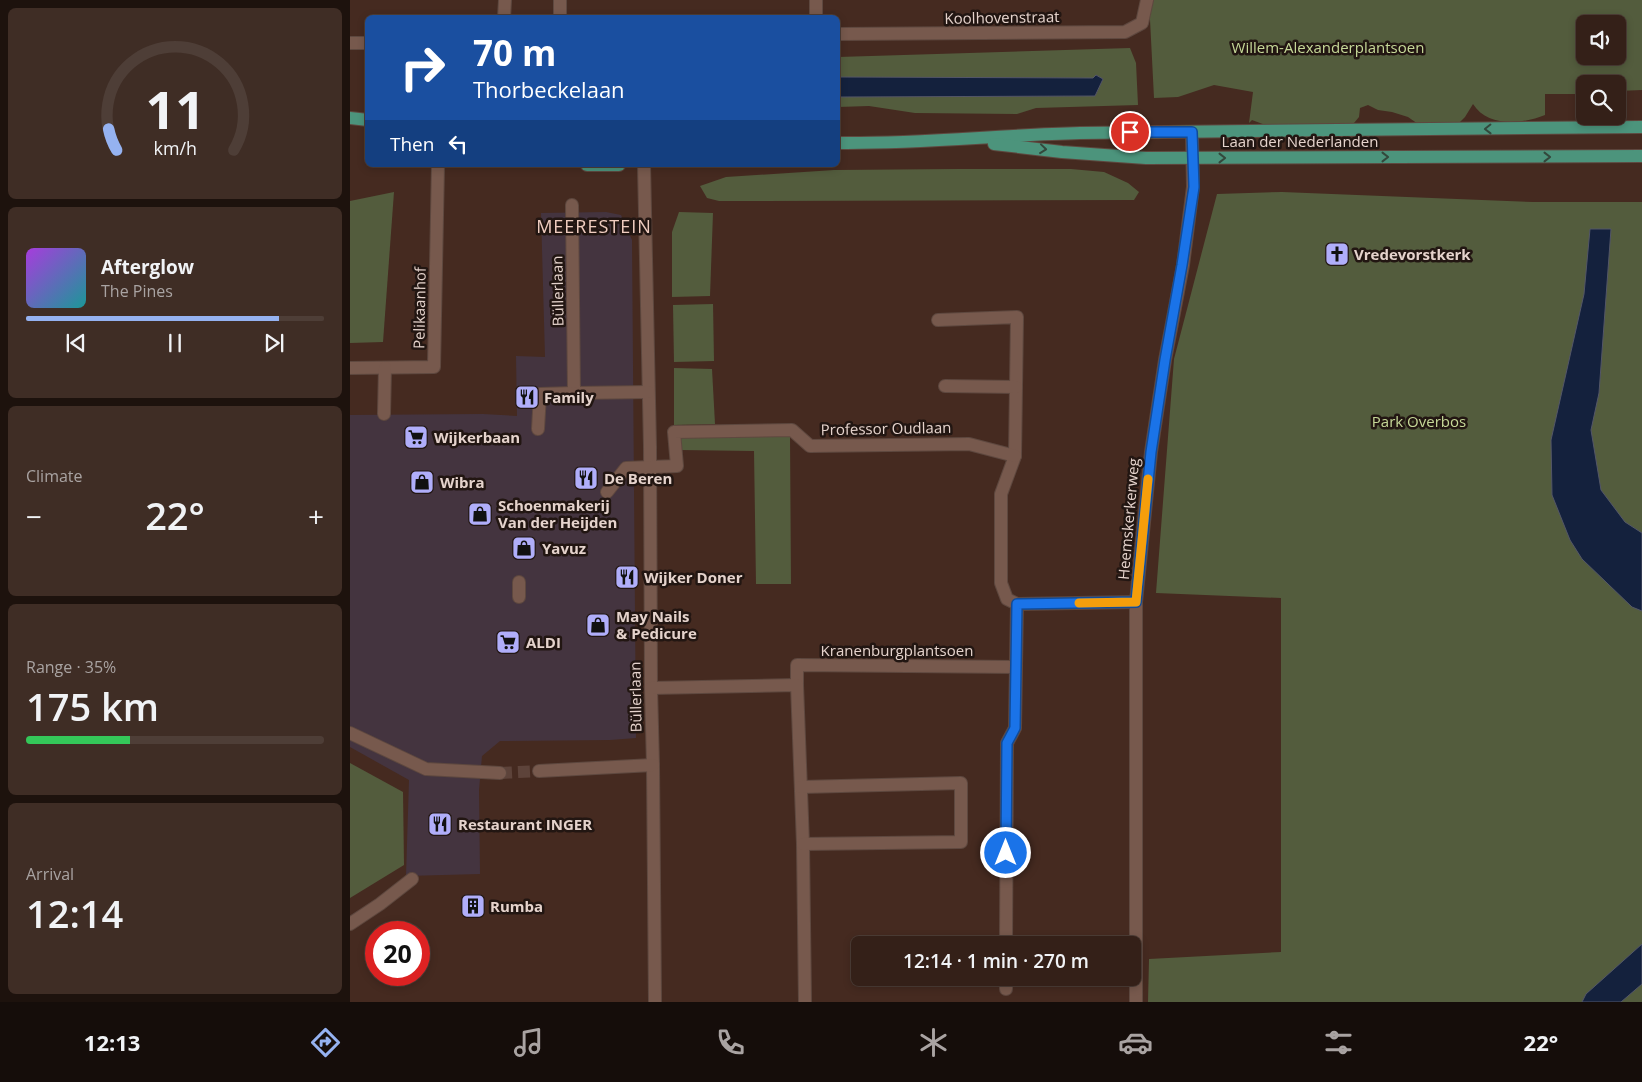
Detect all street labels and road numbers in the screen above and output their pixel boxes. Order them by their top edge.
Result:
street label: Koolhovenstraat [944,6,1060,28]
street label: Laan der Nederlanden [1222,131,1378,151]
street label: Büllerlaan [546,255,568,327]
street label: Pelikaanhof [408,266,430,349]
street label: Professor Oudlaan [820,417,952,439]
street label: Heemskerkerweg [1113,457,1143,581]
street label: Kranenburgplantsoen [821,640,973,660]
street label: Büllerlaan [624,661,646,733]

